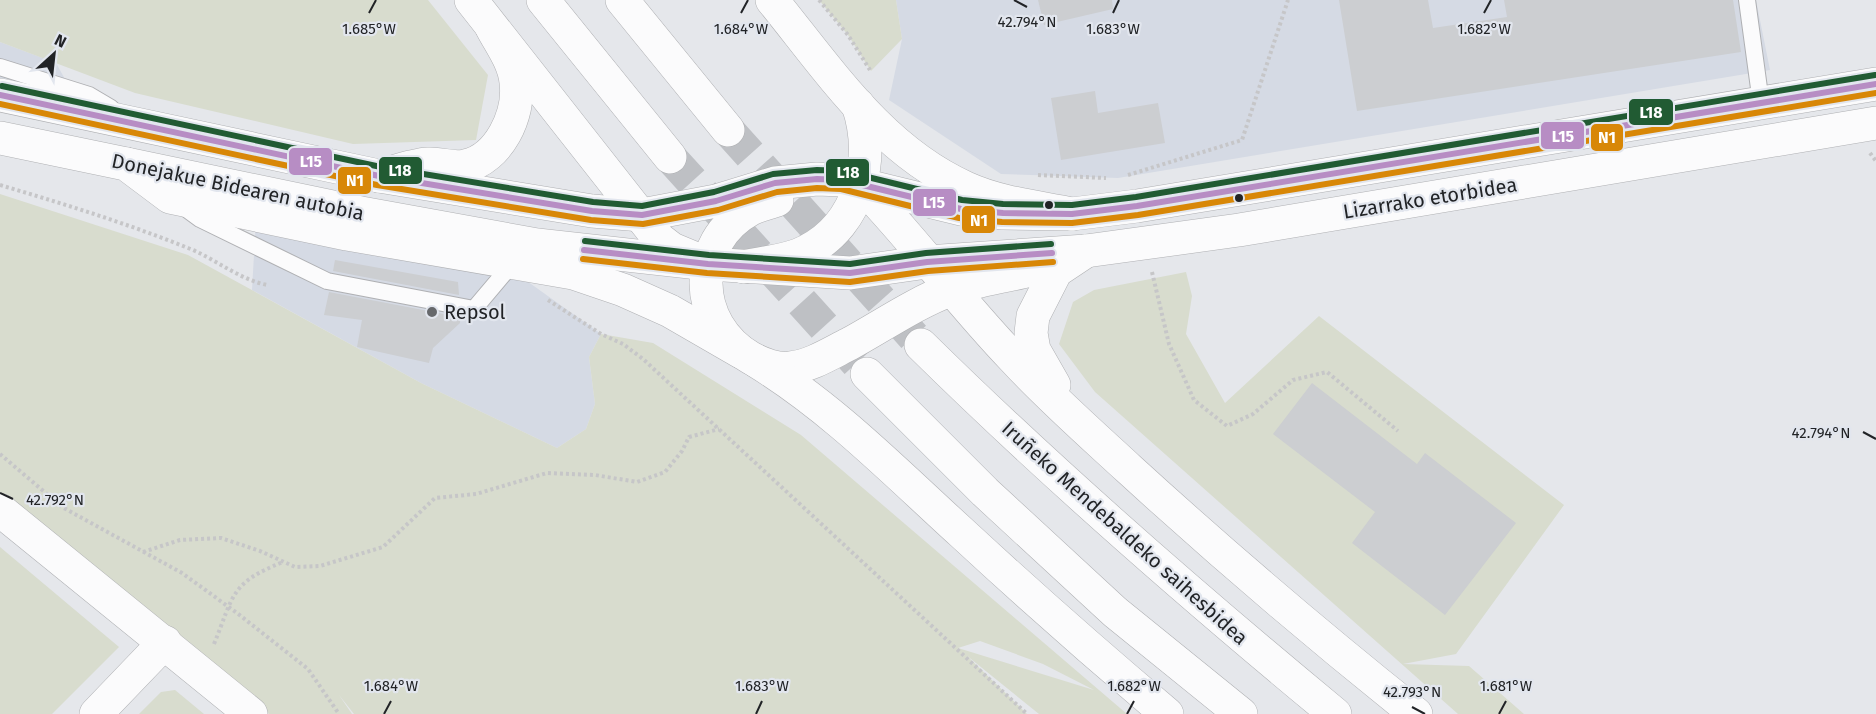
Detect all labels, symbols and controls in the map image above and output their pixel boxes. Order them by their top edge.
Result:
text: 42.794°N [998,13,1056,31]
text: 1.685°W [342,20,397,38]
text: 1.684°W [714,20,769,38]
text: 1.683°W [1086,20,1141,38]
text: 1.682°W [1457,20,1511,38]
north arrow [24,24,84,84]
text: N [52,30,70,52]
line badge: L18 [1628,98,1674,126]
text: L18 [1639,103,1663,122]
line badge: L15 [1540,121,1585,150]
line badge: N1 [1590,123,1624,152]
text: L15 [1552,127,1575,146]
text: N1 [1598,128,1616,147]
line badge: L15 [288,147,333,176]
street label: Donejakue Bidearen autobia [110,148,366,226]
text: L15 [300,152,323,171]
line badge: L18 [378,156,423,185]
line badge: L18 [825,158,870,187]
text: L18 [388,161,412,180]
text: L18 [836,163,860,182]
line badge: N1 [337,166,372,195]
text: N1 [346,171,364,190]
street label: Lizarrako etorbidea [1341,172,1519,224]
line badge: L15 [912,188,957,217]
unlabelled marker [1233,192,1245,204]
text: L15 [923,193,946,212]
unlabelled marker [1043,199,1055,211]
line badge: N1 [961,205,996,234]
text: N1 [970,211,988,230]
place label: Repsol [444,300,506,324]
marker: Repsol [425,305,439,319]
street label: Iruñeko Mendebaldeko saihesbidea [997,416,1253,650]
text: 42.794°N [1792,424,1850,442]
text: 42.792°N [26,491,84,509]
text: 1.684°W [364,677,419,695]
text: 1.683°W [735,677,790,695]
text: 1.682°W [1107,677,1161,695]
text: 1.681°W [1480,677,1533,695]
text: 42.793°N [1383,683,1441,701]

